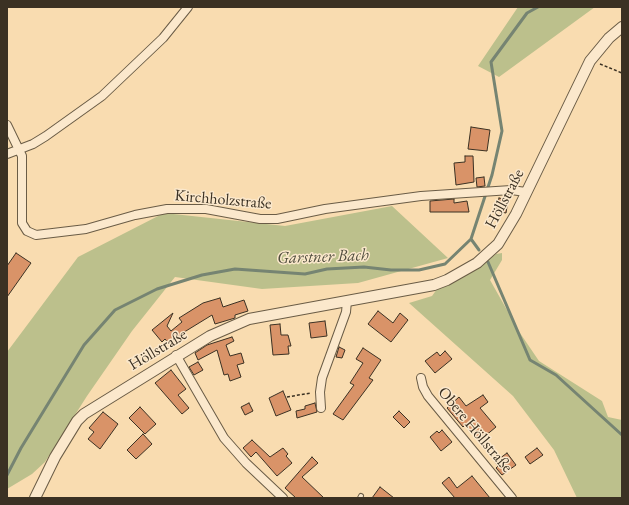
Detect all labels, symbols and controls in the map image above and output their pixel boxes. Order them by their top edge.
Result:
street label: Höllstraße [481,166,529,232]
street label: Kirchholzstraße [174,186,272,214]
water label: Garstner Bach [277,245,369,269]
street label: Höllstraße [125,325,191,375]
street label: Obere Höllstraße [434,383,516,477]

